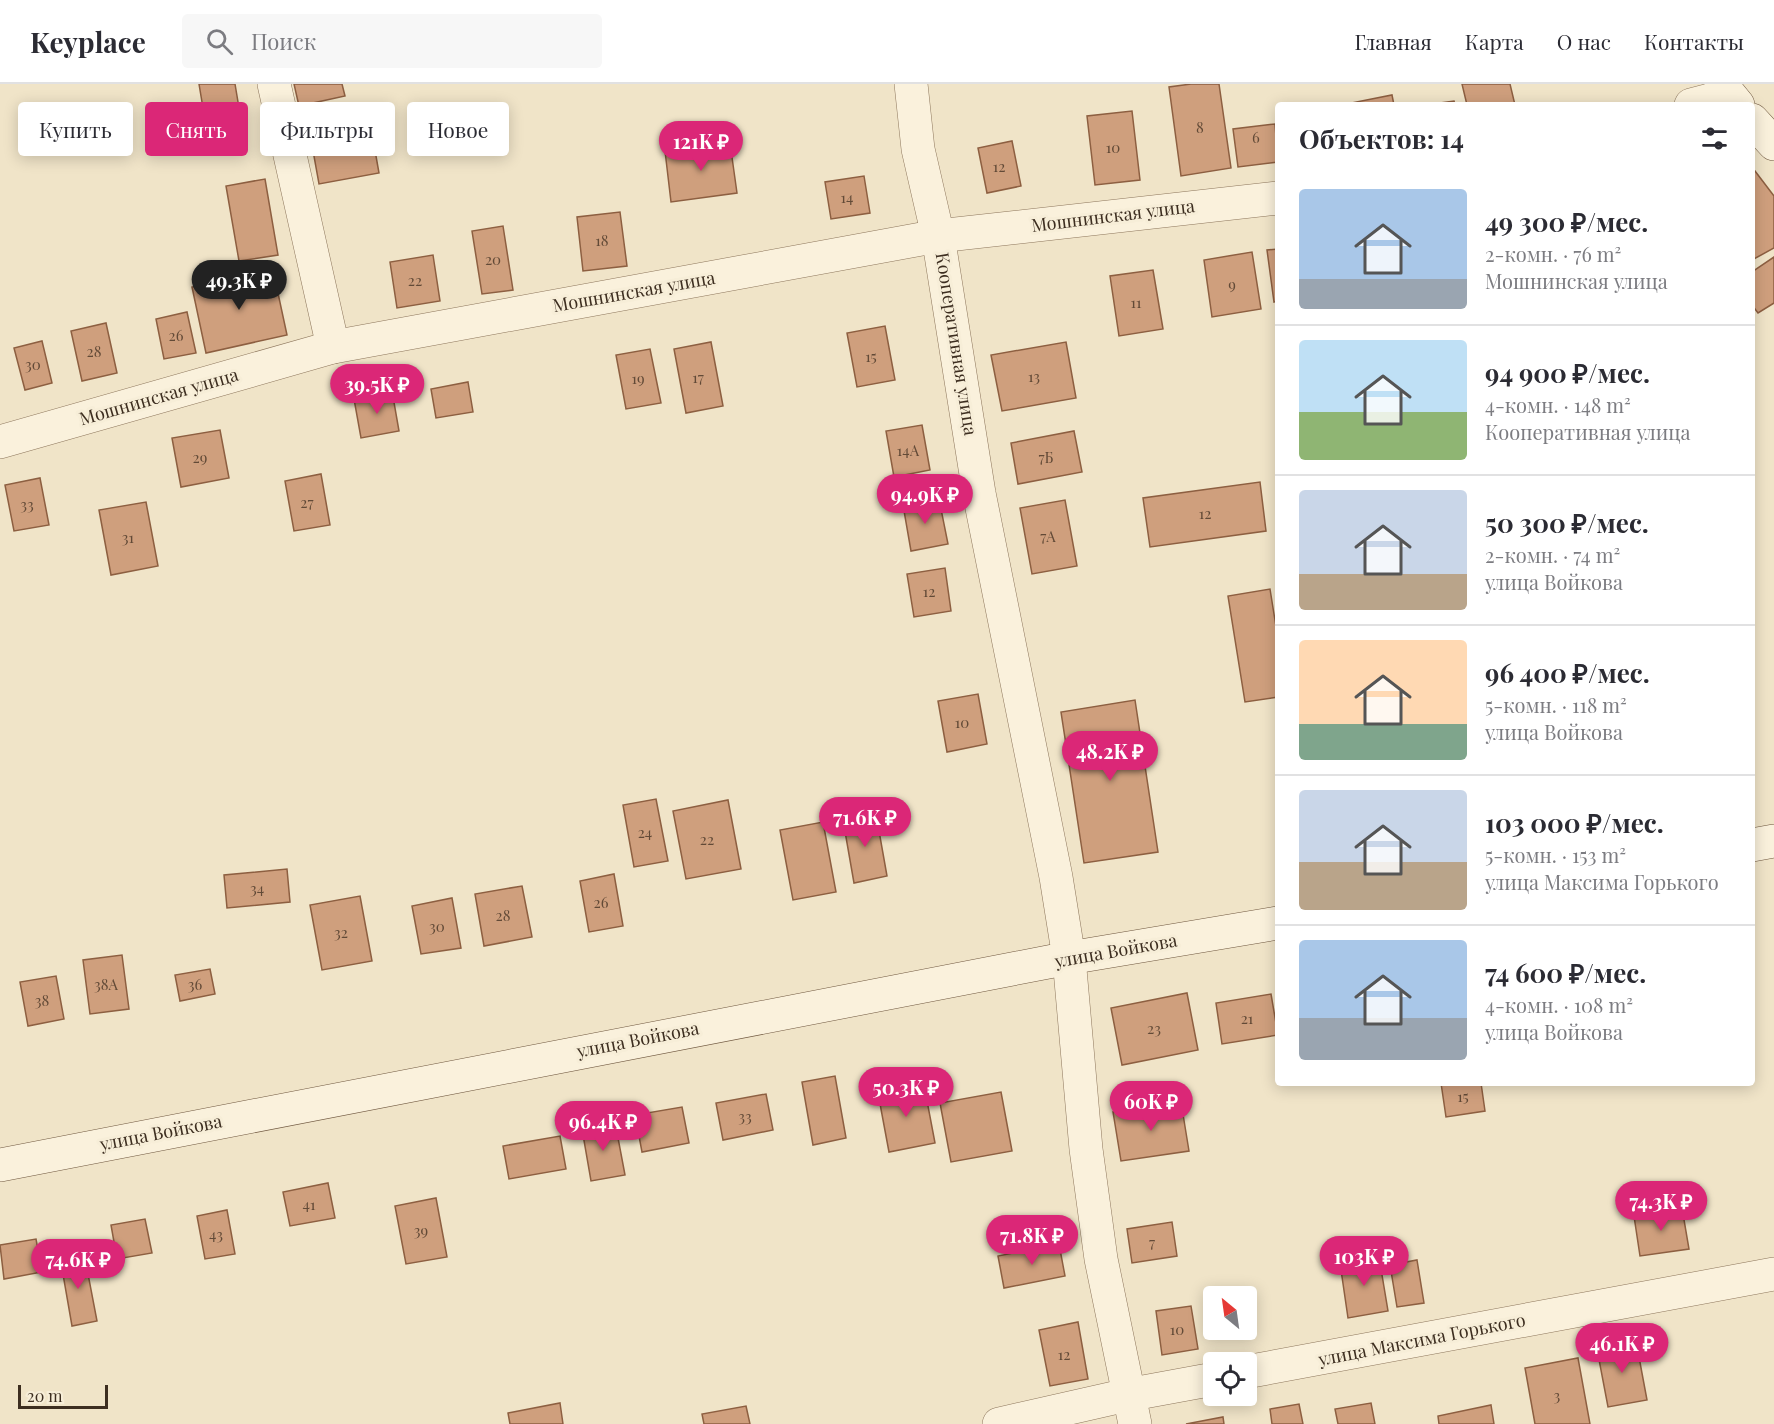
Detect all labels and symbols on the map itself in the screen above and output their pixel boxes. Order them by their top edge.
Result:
house number: 8 [1196,117,1204,137]
pin: 121K ₽ [652,121,750,172]
house number: 6 [1252,127,1260,147]
house number: 10 [1106,137,1120,157]
house number: 12 [993,156,1005,176]
house number: 14 [841,187,853,207]
street label: Мошнинская улица [1030,193,1196,237]
house number: 18 [595,230,609,250]
house number: 20 [485,249,501,269]
street label: Кооперативная улица [931,251,983,437]
pin: 49.3K ₽ [184,260,294,311]
street label: Мошнинская улица [551,265,717,317]
house number: 22 [408,270,422,290]
house number: 9 [1228,274,1236,294]
house number: 11 [1130,292,1142,312]
house number: 26 [169,325,184,345]
house number: 28 [87,341,102,361]
house number: 15 [865,346,877,366]
house number: 30 [25,354,41,374]
street label: Мошнинская улица [76,362,241,430]
pin: 39.5K ₽ [322,364,432,415]
house number: 13 [1028,366,1040,386]
house number: 17 [692,367,704,387]
house number: 19 [631,368,645,388]
house number: 14А [897,440,920,460]
house number: 29 [193,447,207,467]
house number: 7Б [1038,447,1054,467]
pin: 94.9K ₽ [870,474,980,525]
house number: 27 [300,492,314,512]
house number: 33 [20,494,34,514]
house number: 12 [1199,503,1211,523]
house number: 7А [1040,526,1056,546]
house number: 31 [122,527,135,547]
house number: 12 [923,581,935,601]
house number: 10 [955,712,969,732]
pin: 48.2K ₽ [1055,731,1165,782]
pin: 71.6K ₽ [810,797,920,848]
house number: 24 [638,822,652,842]
house number: 22 [700,829,714,849]
house number: 34 [250,878,264,898]
house number: 26 [594,892,609,912]
house number: 28 [496,905,511,925]
house number: 30 [429,916,445,936]
house number: 32 [334,922,348,942]
street label: улица Войкова [1052,927,1179,973]
house number: 38А [94,974,119,994]
house number: 36 [188,974,202,994]
house number: 38 [35,990,49,1010]
house number: 21 [1241,1008,1254,1028]
street label: улица Войкова [574,1015,701,1063]
house number: 23 [1147,1018,1161,1038]
pin: 50.3K ₽ [851,1067,961,1118]
pin: 60K ₽ [1109,1081,1193,1132]
house number: 15 [1457,1086,1469,1106]
pin: 96.4K ₽ [548,1101,658,1152]
house number: 33 [738,1106,752,1126]
street label: улица Войкова [97,1108,224,1156]
pin: 74.3K ₽ [1606,1181,1716,1232]
house number: 41 [303,1194,316,1214]
pin: 71.8K ₽ [977,1215,1087,1266]
house number: 39 [414,1220,428,1240]
house number: 43 [209,1224,223,1244]
house number: 7 [1149,1232,1155,1252]
pin: 103K ₽ [1315,1236,1413,1287]
pin: 74.6K ₽ [23,1239,133,1290]
north arrow [1203,1286,1257,1340]
street label: улица Максима Горького [1315,1307,1528,1371]
house number: 10 [1170,1319,1184,1339]
pin: 46.1K ₽ [1567,1323,1677,1374]
house number: 12 [1058,1344,1070,1364]
scale bar [18,1382,108,1410]
house number: 3 [1554,1385,1561,1405]

